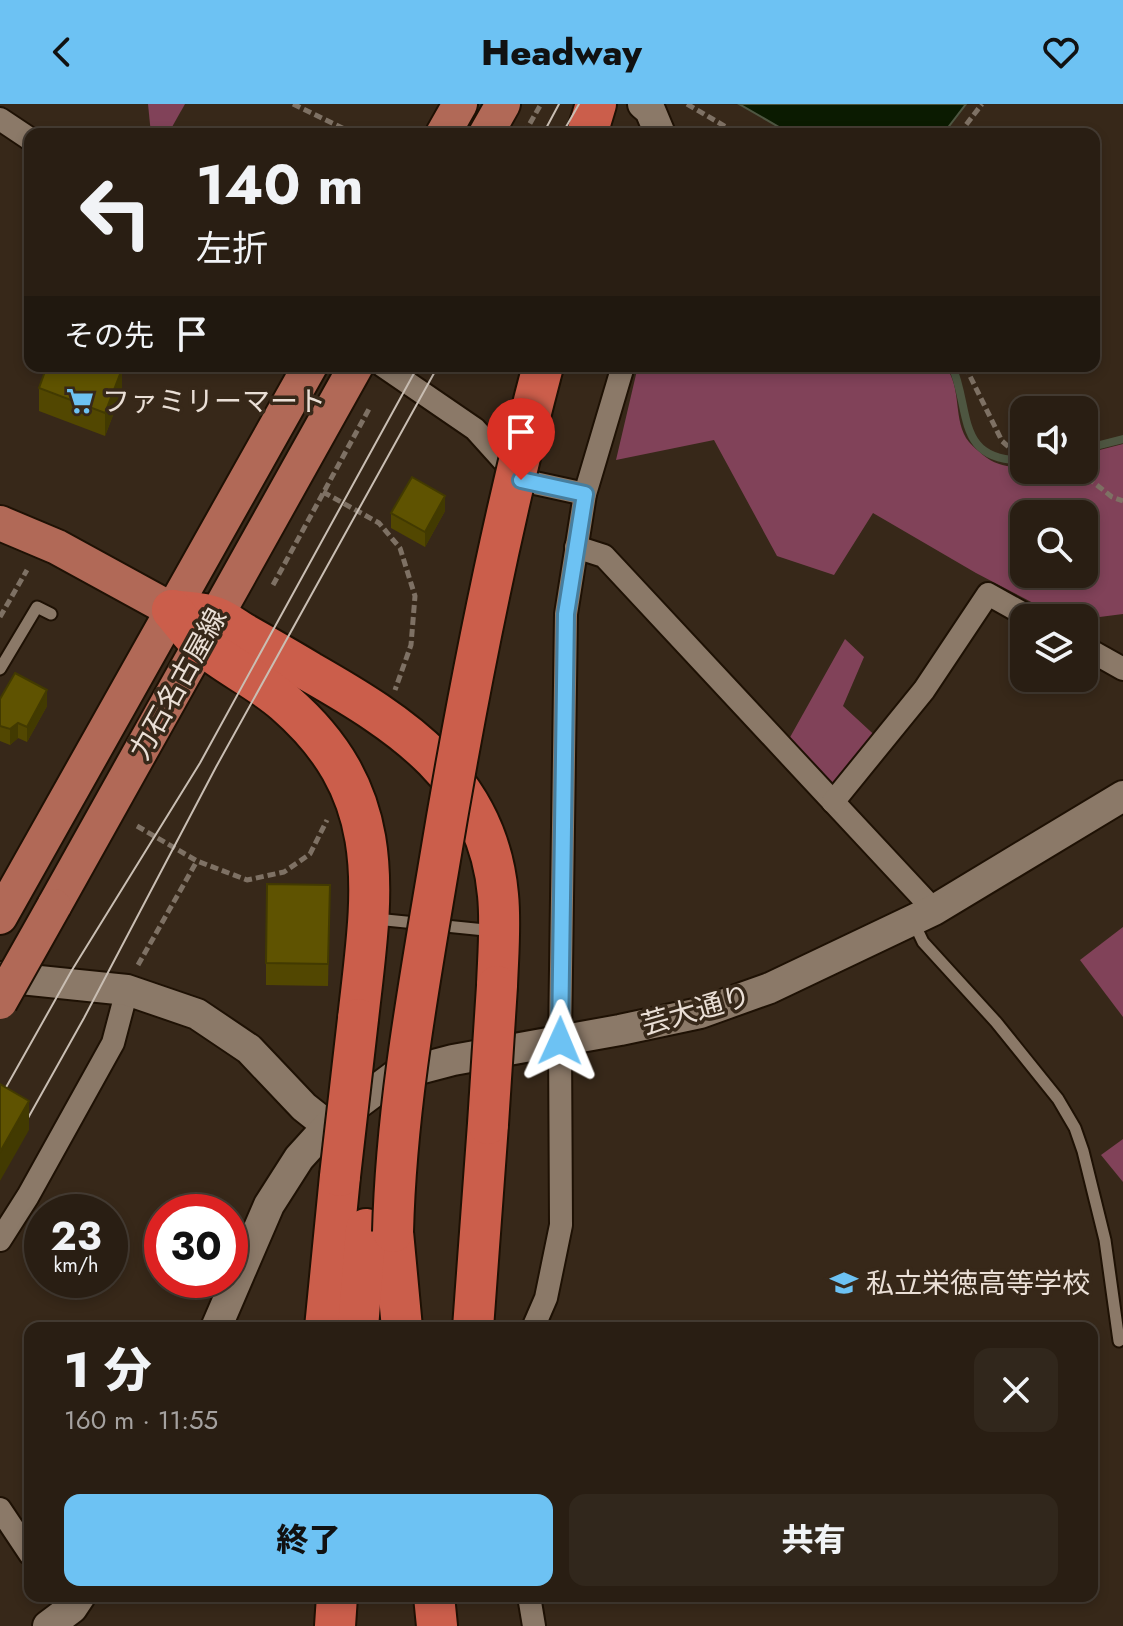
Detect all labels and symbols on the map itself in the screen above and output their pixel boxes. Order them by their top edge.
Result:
place label: ファミリーマート [102,381,326,422]
supermarket icon: ファミリーマート [65,386,95,416]
pin [487,398,555,480]
street label: 力石名古屋線 [119,601,237,767]
street label: 芸大通り [637,975,755,1045]
position arrow [518,999,602,1083]
speed limit sign: 30 [144,1194,248,1298]
place label: 私立栄徳高等学校 [866,1263,1090,1304]
school or university icon: 私立栄徳高等学校 [829,1268,859,1298]

